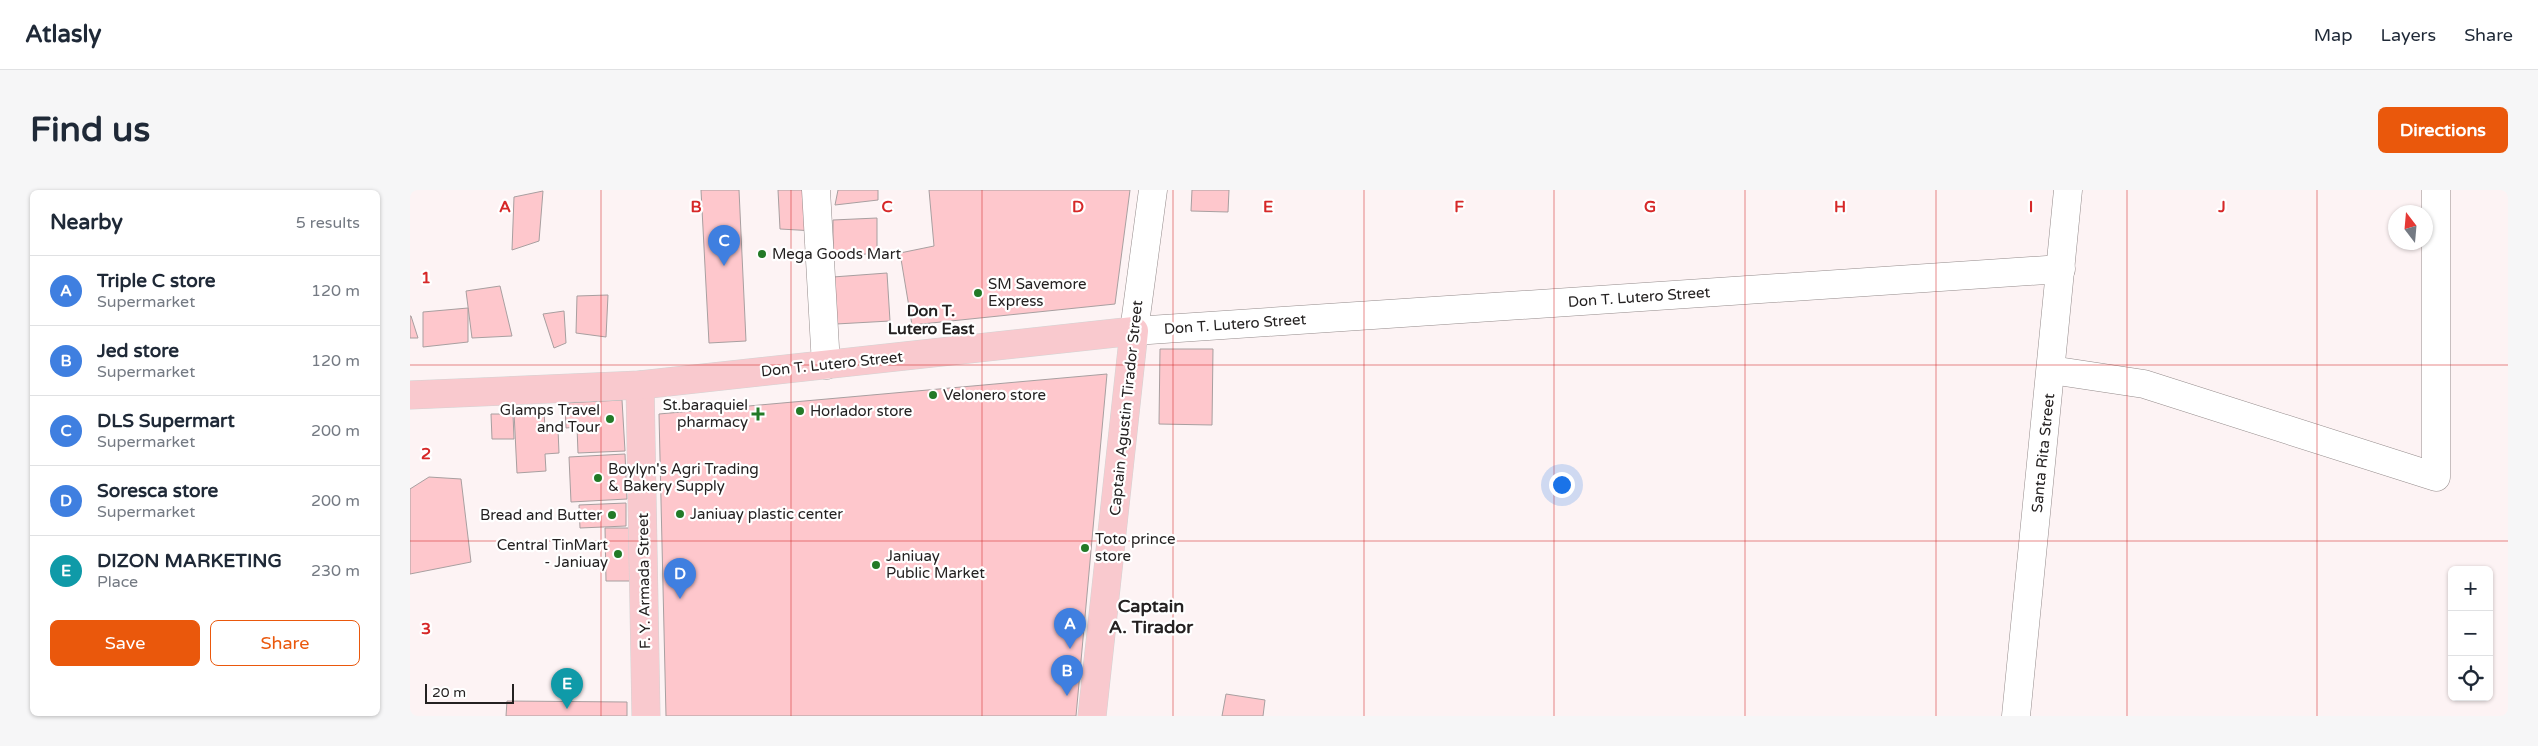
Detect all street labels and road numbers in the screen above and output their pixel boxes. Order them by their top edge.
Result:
street label: Don T. Lutero Street [1567,283,1711,311]
street label: Captain Agustin Tirador Street [1106,299,1146,517]
street label: Don T. Lutero Street [1163,310,1307,338]
street label: Don T. Lutero Street [760,348,904,380]
street label: Santa Rita Street [2028,392,2058,514]
street label: F. Y. Armada Street [634,512,654,649]

